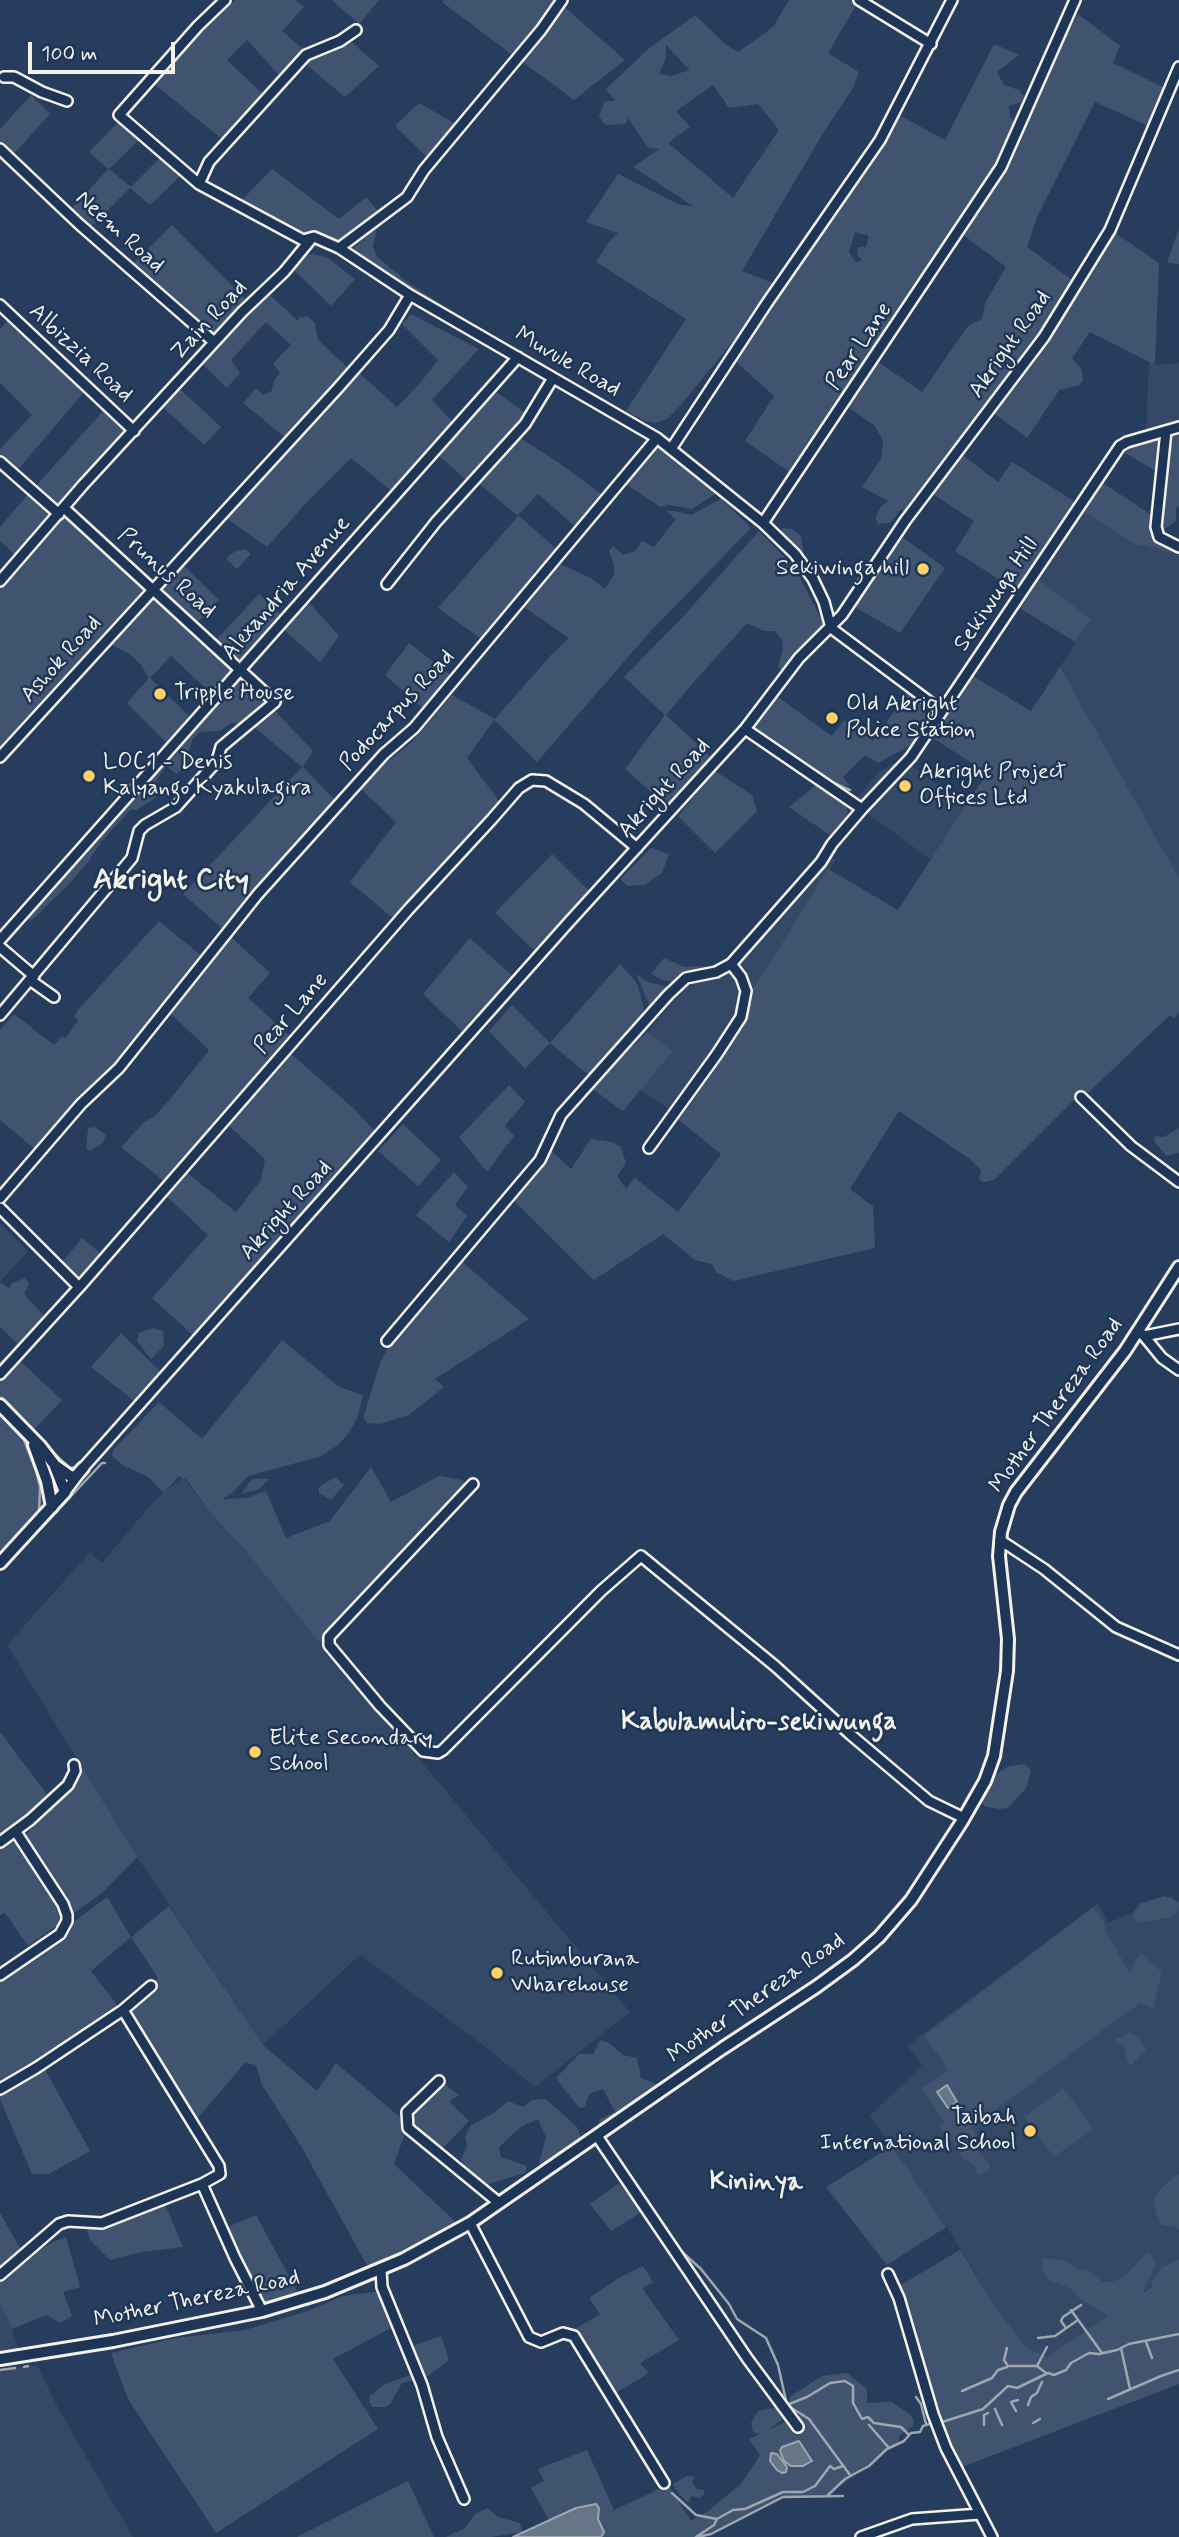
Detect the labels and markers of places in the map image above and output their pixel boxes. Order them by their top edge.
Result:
place label: Sekiwinga hill [776,555,909,583]
marker: Sekiwinga hill [915,561,931,577]
place label: Tripple House [174,680,294,708]
marker: Tripple House [152,686,168,702]
place label: Old Akright Police Station [846,691,975,745]
marker: Old Akright Police Station [824,710,840,726]
place label: LOC1 - Denis Kalyango Kyakulagira [103,749,311,803]
place label: Akright Project Offices Ltd [919,759,1066,813]
marker: LOC1 - Denis Kalyango Kyakulagira [81,768,97,784]
marker: Akright Project Offices Ltd [897,778,913,794]
place label: Elite Secondary School [269,1725,433,1779]
marker: Elite Secondary School [247,1744,263,1760]
place label: Rutimburana Wharehouse [511,1946,639,2000]
marker: Rutimburana Wharehouse [489,1965,505,1981]
place label: Taibah International School [820,2104,1016,2158]
marker: Taibah International School [1022,2123,1038,2139]

